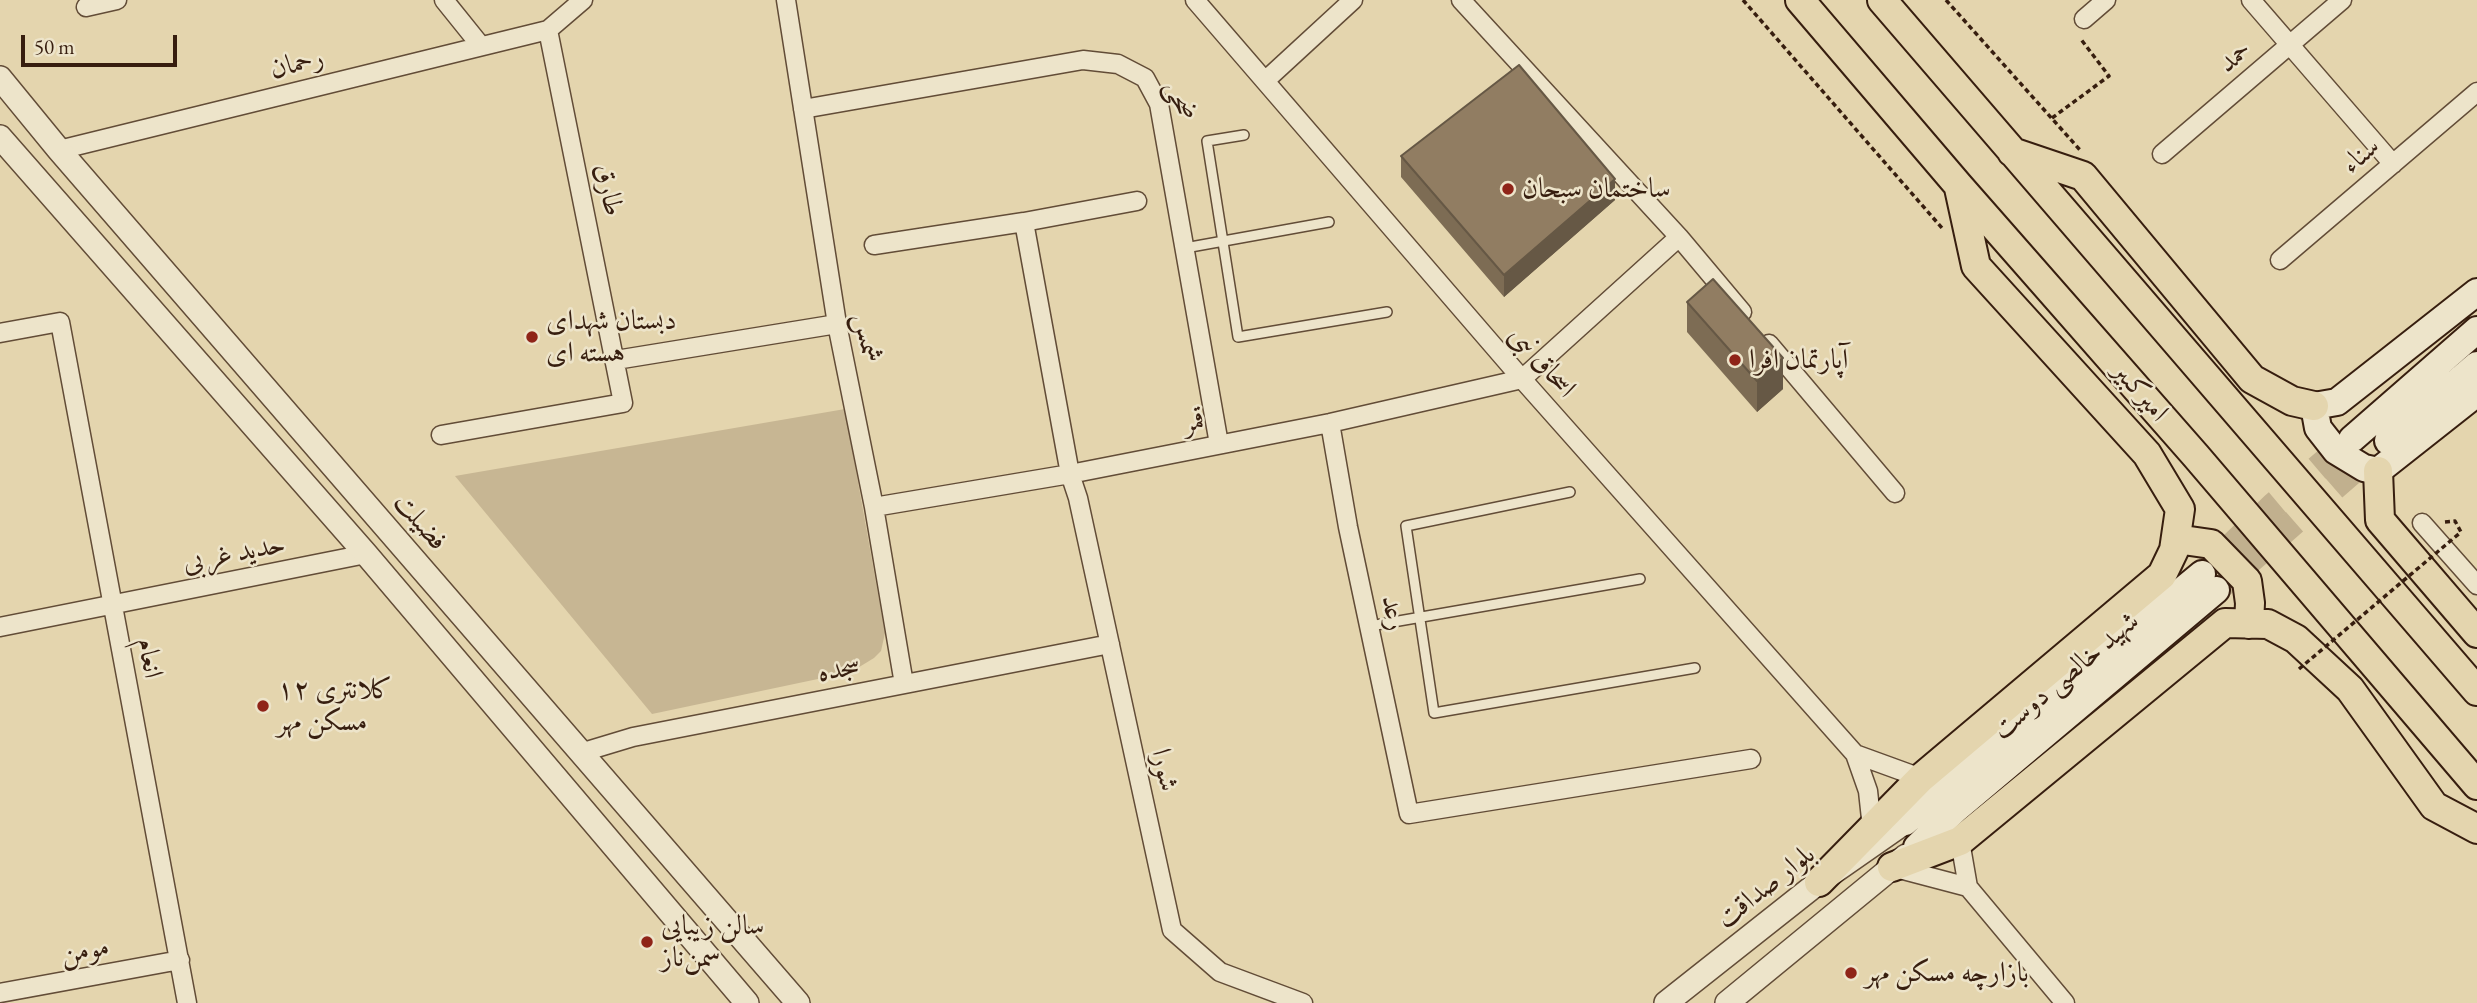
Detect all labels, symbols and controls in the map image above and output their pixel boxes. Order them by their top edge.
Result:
scale bar [24,21,180,65]
text: 50 m [34,33,75,60]
street label: حمد [2211,33,2259,81]
street label: رحمان [267,41,327,87]
street label: ضحی [1158,76,1202,126]
street label: سناء [2335,130,2387,182]
street label: طارق [586,161,630,219]
place label: ساختمان سبحان [1522,172,1671,206]
marker: ساختمان سبحان [1500,181,1516,197]
place label: دبستان شهدای هسته ای [546,304,677,370]
street label: شمس [846,310,888,366]
street label: اسحاق نبی [1501,319,1583,405]
marker: دبستان شهدای هسته ای [524,329,540,345]
place label: آپارتمان افرا [1749,343,1848,377]
marker: آپارتمان افرا [1727,352,1743,368]
street label: امیرکبیر [2105,355,2175,429]
street label: قمر [1181,404,1207,440]
street label: فضیلت [386,486,454,558]
street label: حدید غربی [180,528,288,580]
street label: رعد [1373,592,1413,634]
street label: شهید خالصی دوست [1986,605,2146,747]
street label: انعام [129,635,169,681]
street label: سجده [815,649,863,691]
place label: کلانتری ۱۲ مسکن مهر [277,673,392,739]
marker: کلانتری ۱۲ مسکن مهر [255,698,271,714]
street label: شورا [1143,746,1185,794]
street label: بلوار صداقت [1710,838,1822,936]
place label: سالن زیبایی سمن‌ناز [661,909,764,975]
street label: مومن [58,930,112,972]
marker: سالن زیبایی سمن‌ناز [639,934,655,950]
place label: بازارچه مسکن مهر [1865,956,2029,990]
marker: بازارچه مسکن مهر [1843,965,1859,981]

